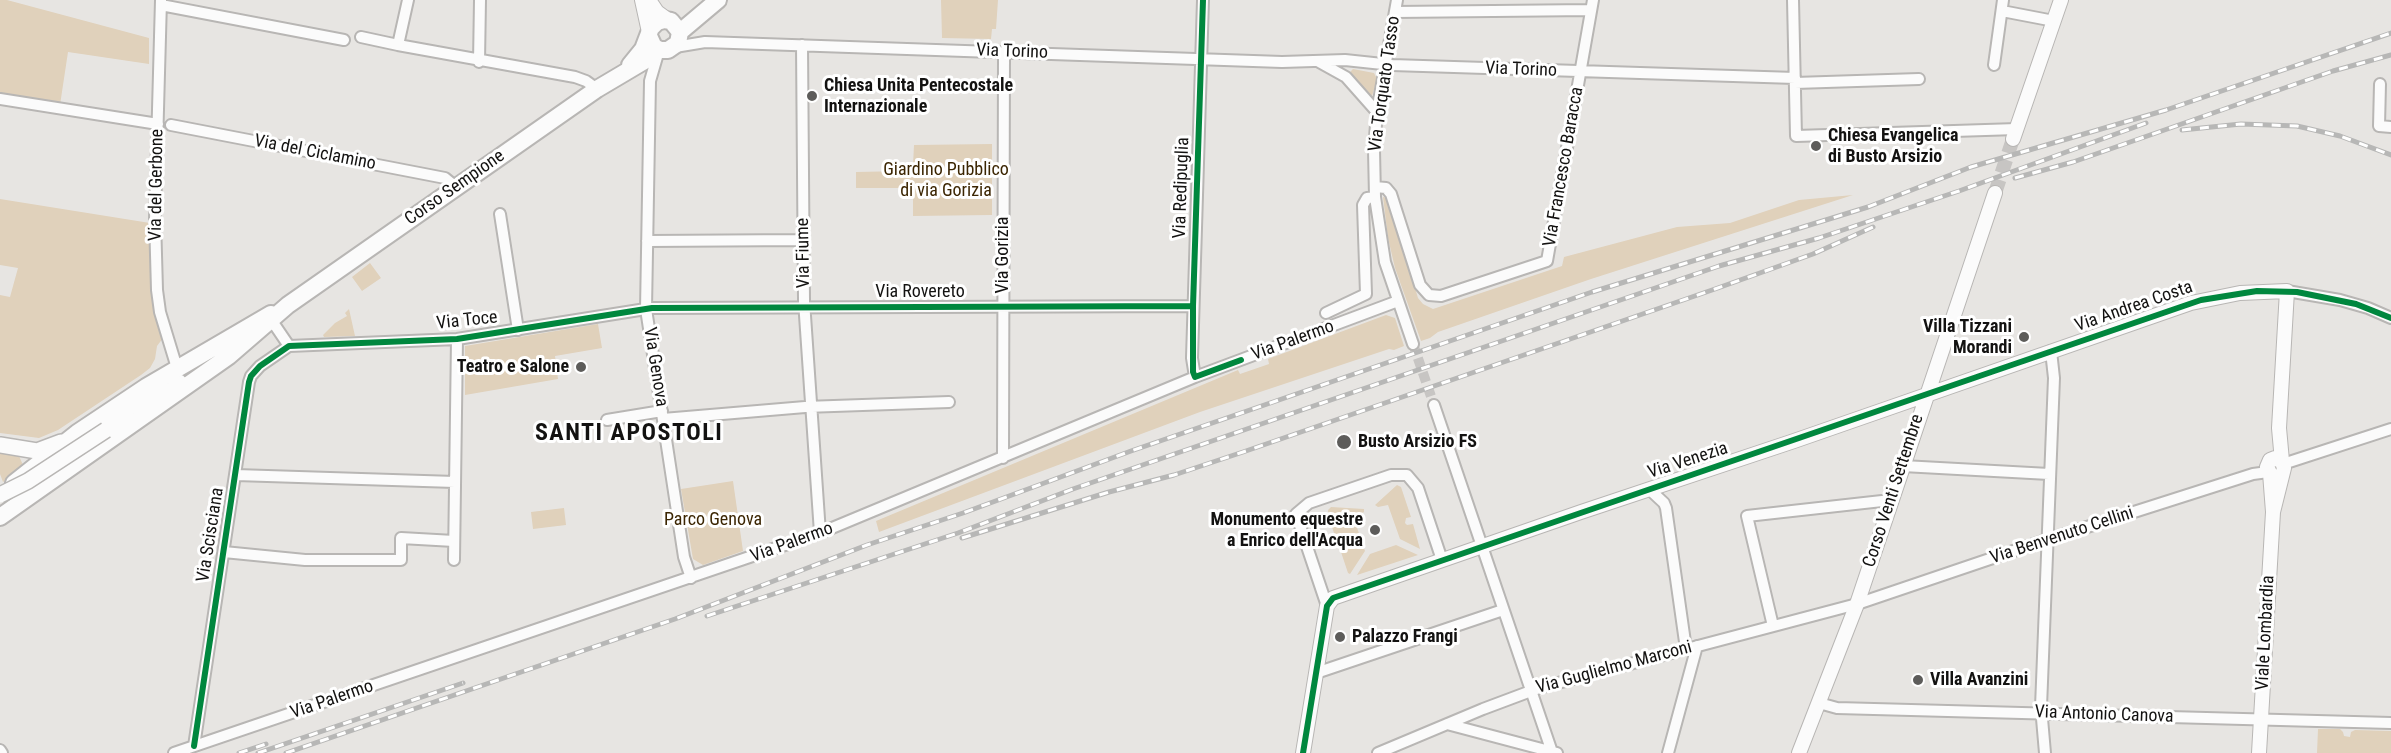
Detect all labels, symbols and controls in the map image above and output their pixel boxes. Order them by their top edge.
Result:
street label: Via Torquato Tasso [1365,15,1405,153]
street label: Via Torino [976,40,1048,64]
street label: Via Torino [1485,58,1557,82]
place label: Chiesa Unita Pentecostale Internazionale [824,75,1013,118]
street label: Via Francesco Baracca [1539,85,1589,249]
marker: Chiesa Unita Pentecostale Internazionale [805,89,819,103]
place label: Chiesa Evangelica di Busto Arsizio [1828,125,1958,168]
street label: Via del Gerbone [145,129,169,241]
street label: Via del Ciclamino [252,131,378,175]
street label: Via Redipuglia [1169,137,1195,239]
marker: Chiesa Evangelica di Busto Arsizio [1809,139,1823,153]
street label: Corso Sempione [401,146,509,230]
park label: Giardino Pubblico di via Gorizia [883,159,1009,201]
street label: Via Gorizia [992,217,1014,293]
street label: Via Fiume [793,218,815,288]
street label: Via Andrea Costa [2072,277,2196,337]
street label: Via Rovereto [875,281,965,303]
street label: Via Toce [435,307,499,335]
street label: Via Palermo [1249,316,1337,366]
place label: Villa Tizzani Morandi [1923,316,2012,358]
street label: Via Genova [638,326,672,408]
marker: Villa Tizzani Morandi [2017,330,2031,344]
place label: Teatro e Salone [457,356,569,378]
marker: Teatro e Salone [574,360,588,374]
street label: Corso Venti Settembre [1859,412,1929,570]
district label: SANTI APOSTOLI [535,420,723,448]
place label: Busto Arsizio FS [1358,431,1477,453]
marker: Busto Arsizio FS [1335,433,1353,451]
street label: Via Venezia [1645,438,1731,484]
street label: Via Scisciana [193,486,229,584]
street label: Via Benvenuto Cellini [1988,503,2136,569]
park label: Parco Genova [664,509,762,531]
place label: Monumento equestre a Enrico dell'Acqua [1210,509,1363,552]
street label: Via Palermo [748,518,836,568]
marker: Monumento equestre a Enrico dell'Acqua [1368,523,1382,537]
street label: Viale Lombardia [2252,575,2280,691]
place label: Palazzo Frangi [1352,626,1458,648]
marker: Palazzo Frangi [1333,630,1347,644]
street label: Via Guglielmo Marconi [1534,637,1694,699]
place label: Villa Avanzini [1930,669,2028,691]
marker: Villa Avanzini [1911,673,1925,687]
street label: Via Palermo [288,676,376,724]
street label: Via Antonio Canova [2034,702,2174,728]

